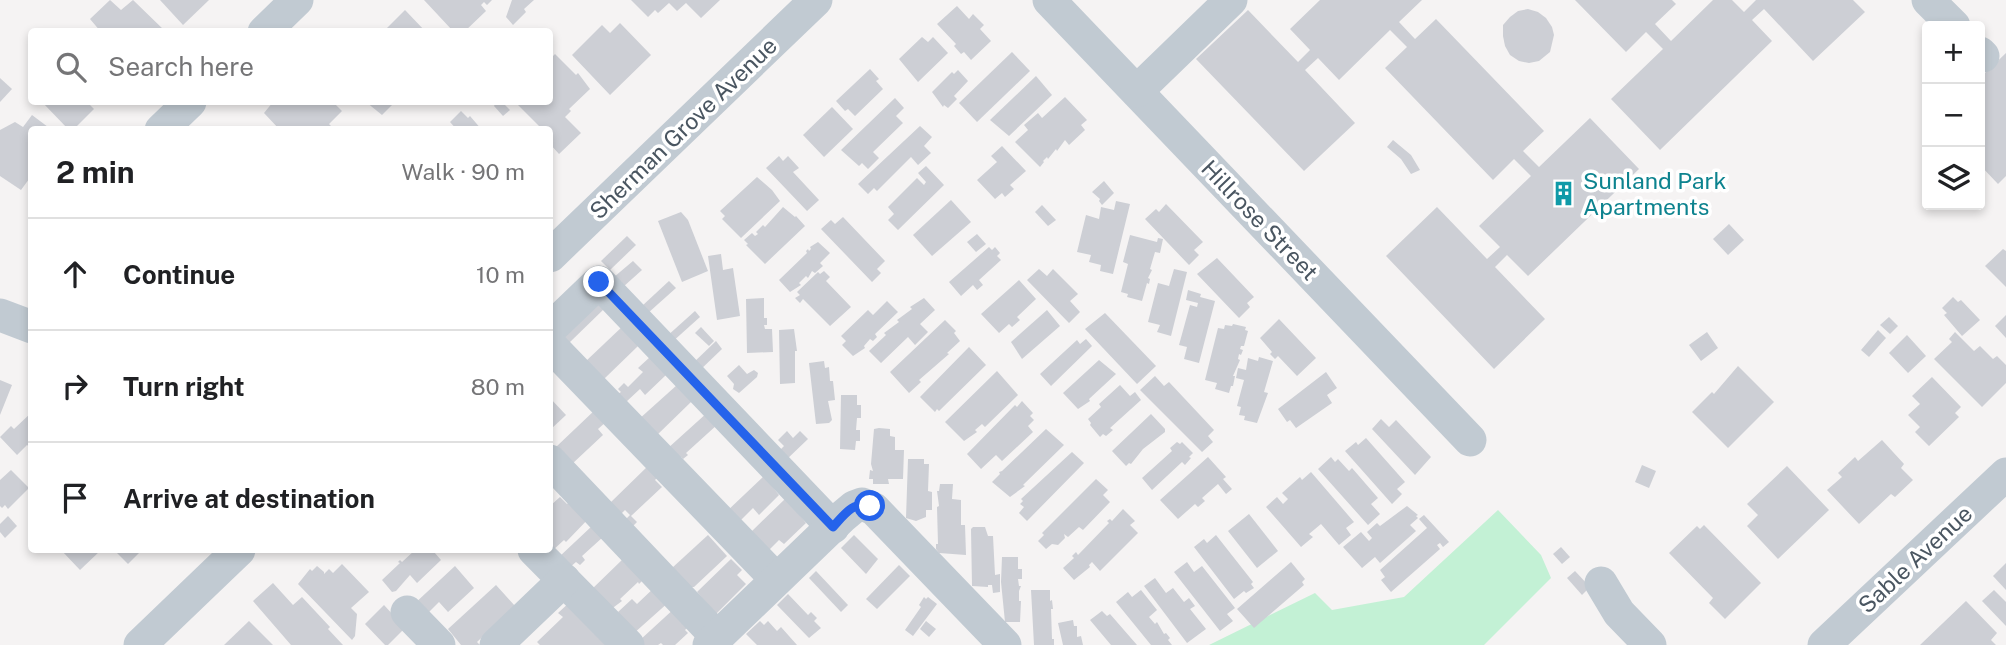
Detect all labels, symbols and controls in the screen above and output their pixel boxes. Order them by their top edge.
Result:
map controls [1922,21,1985,210]
button: + [1922,21,1985,84]
search box [28,28,553,105]
street label: Sherman Grove Avenue [584,32,782,224]
icon: search [52,48,90,86]
text: Search here [108,51,254,82]
button: − [1922,84,1985,147]
button: layers [1922,147,1985,210]
text: 2 min [56,154,135,190]
street label: Hillrose Street [1196,155,1324,285]
text: Walk · 90 m [402,158,525,185]
place label: Sunland Park Apartments [1583,167,1726,220]
building icon: Sunland Park Apartments [1549,179,1577,207]
icon: ahead [56,255,94,293]
text: Continue [123,259,235,290]
text: 10 m [476,261,525,288]
route end [583,266,614,297]
icon: right [56,367,94,405]
text: Turn right [123,371,245,402]
text: 80 m [471,373,525,400]
icon: arrive [56,479,94,517]
text: Arrive at destination [123,483,375,514]
route start [854,490,885,521]
street label: Sable Avenue [1853,499,1977,619]

